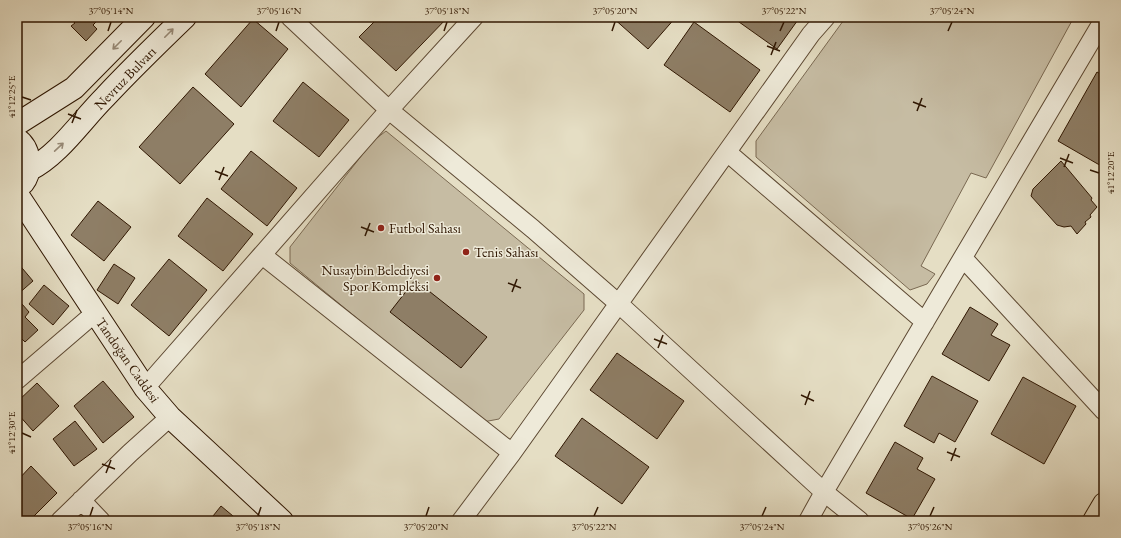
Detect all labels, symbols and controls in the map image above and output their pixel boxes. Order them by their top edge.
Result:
text: 37°05'14"N [89,4,134,17]
text: 37°05'16"N [257,4,302,17]
text: 37°05'18"N [425,4,470,17]
text: 37°05'20"N [593,4,638,17]
text: 37°05'22"N [762,4,807,17]
text: 37°05'24"N [930,4,975,17]
one-way arrow [164,28,174,38]
one-way arrow [112,40,122,50]
street label: Nevruz Bulvarı [90,42,160,114]
text: 41°12'25"E [5,75,18,118]
one-way arrow [54,142,64,151]
text: 41°12'20"E [1104,151,1117,194]
place label: Futbol Sahası [389,219,461,237]
marker: Futbol Sahası [376,223,386,233]
place label: Tenis Sahası [474,243,539,261]
marker: Tenis Sahası [461,247,471,257]
place label: Nusaybin Belediyesi Spor Kompleksi [322,261,430,295]
marker: Nusaybin Belediyesi Spor Kompleksi [432,273,442,283]
street label: Tandoğan Caddesi [92,314,164,407]
text: 41°12'30"E [5,411,18,454]
text: 37°05'16"N [68,520,113,533]
text: 37°05'18"N [236,520,281,533]
text: 37°05'20"N [404,520,449,533]
text: 37°05'22"N [572,520,617,533]
text: 37°05'24"N [740,520,785,533]
text: 37°05'26"N [908,520,953,533]

